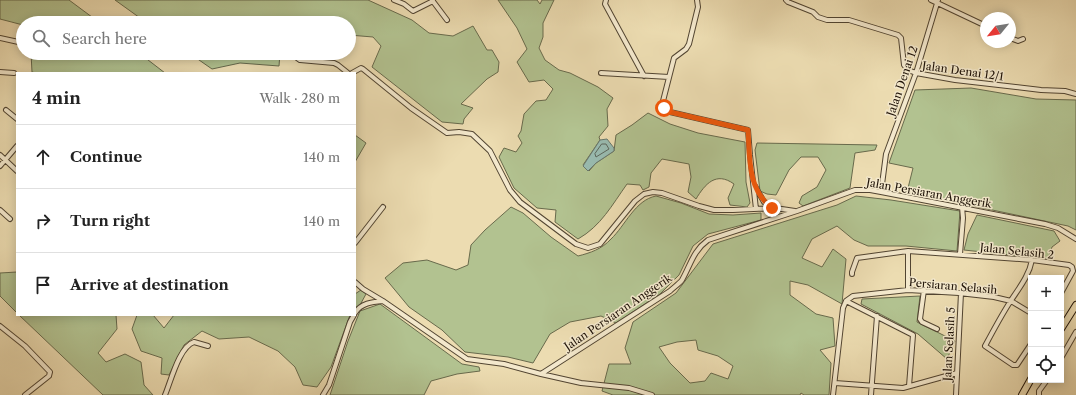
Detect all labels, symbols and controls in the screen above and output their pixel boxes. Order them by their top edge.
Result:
north arrow [980,12,1016,48]
search box [16,16,356,60]
icon: search [30,27,52,49]
text: Search here [62,29,147,48]
street label: Jalan Denai 12 [883,44,921,120]
street label: Jalan Denai 12/1 [919,58,1005,84]
text: 4 min [32,88,81,108]
text: Walk · 280 m [259,90,340,106]
route start [655,99,673,117]
icon: ahead [32,146,54,168]
text: Continue [70,147,142,166]
text: 140 m [303,149,340,165]
street label: Jalan Persiaran Anggerik [863,175,993,211]
route end [763,199,781,217]
icon: right [32,210,54,232]
text: Turn right [70,211,150,230]
text: 140 m [303,213,340,229]
street label: Jalan Selasih 2 [977,240,1055,262]
street label: Jalan Persiaran Anggerik [560,270,675,354]
icon: arrive [32,274,54,296]
text: Arrive at destination [70,275,229,294]
street label: Persiaran Selasih [908,275,998,297]
map controls [1028,275,1064,383]
button: + [1028,275,1064,311]
street label: Jalan Selasih 5 [940,307,958,383]
button: − [1028,311,1064,347]
button: locate [1028,347,1064,383]

